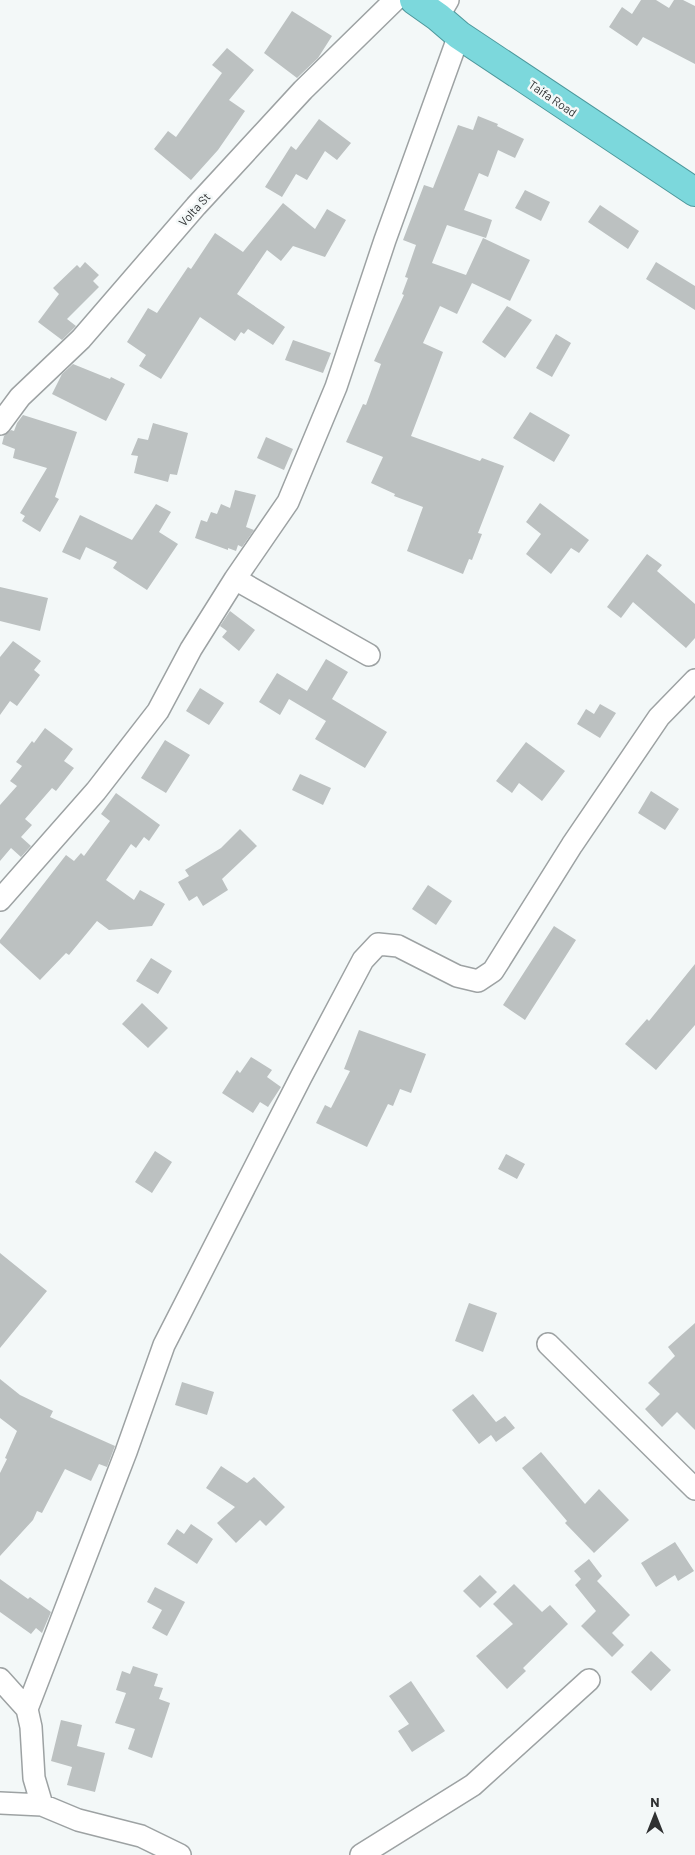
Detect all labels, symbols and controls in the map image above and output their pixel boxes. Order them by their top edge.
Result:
street label: Taifa Road [526,77,580,119]
street label: Volta St [175,189,213,229]
north arrow [630,1790,680,1840]
text: N [650,1793,660,1810]

